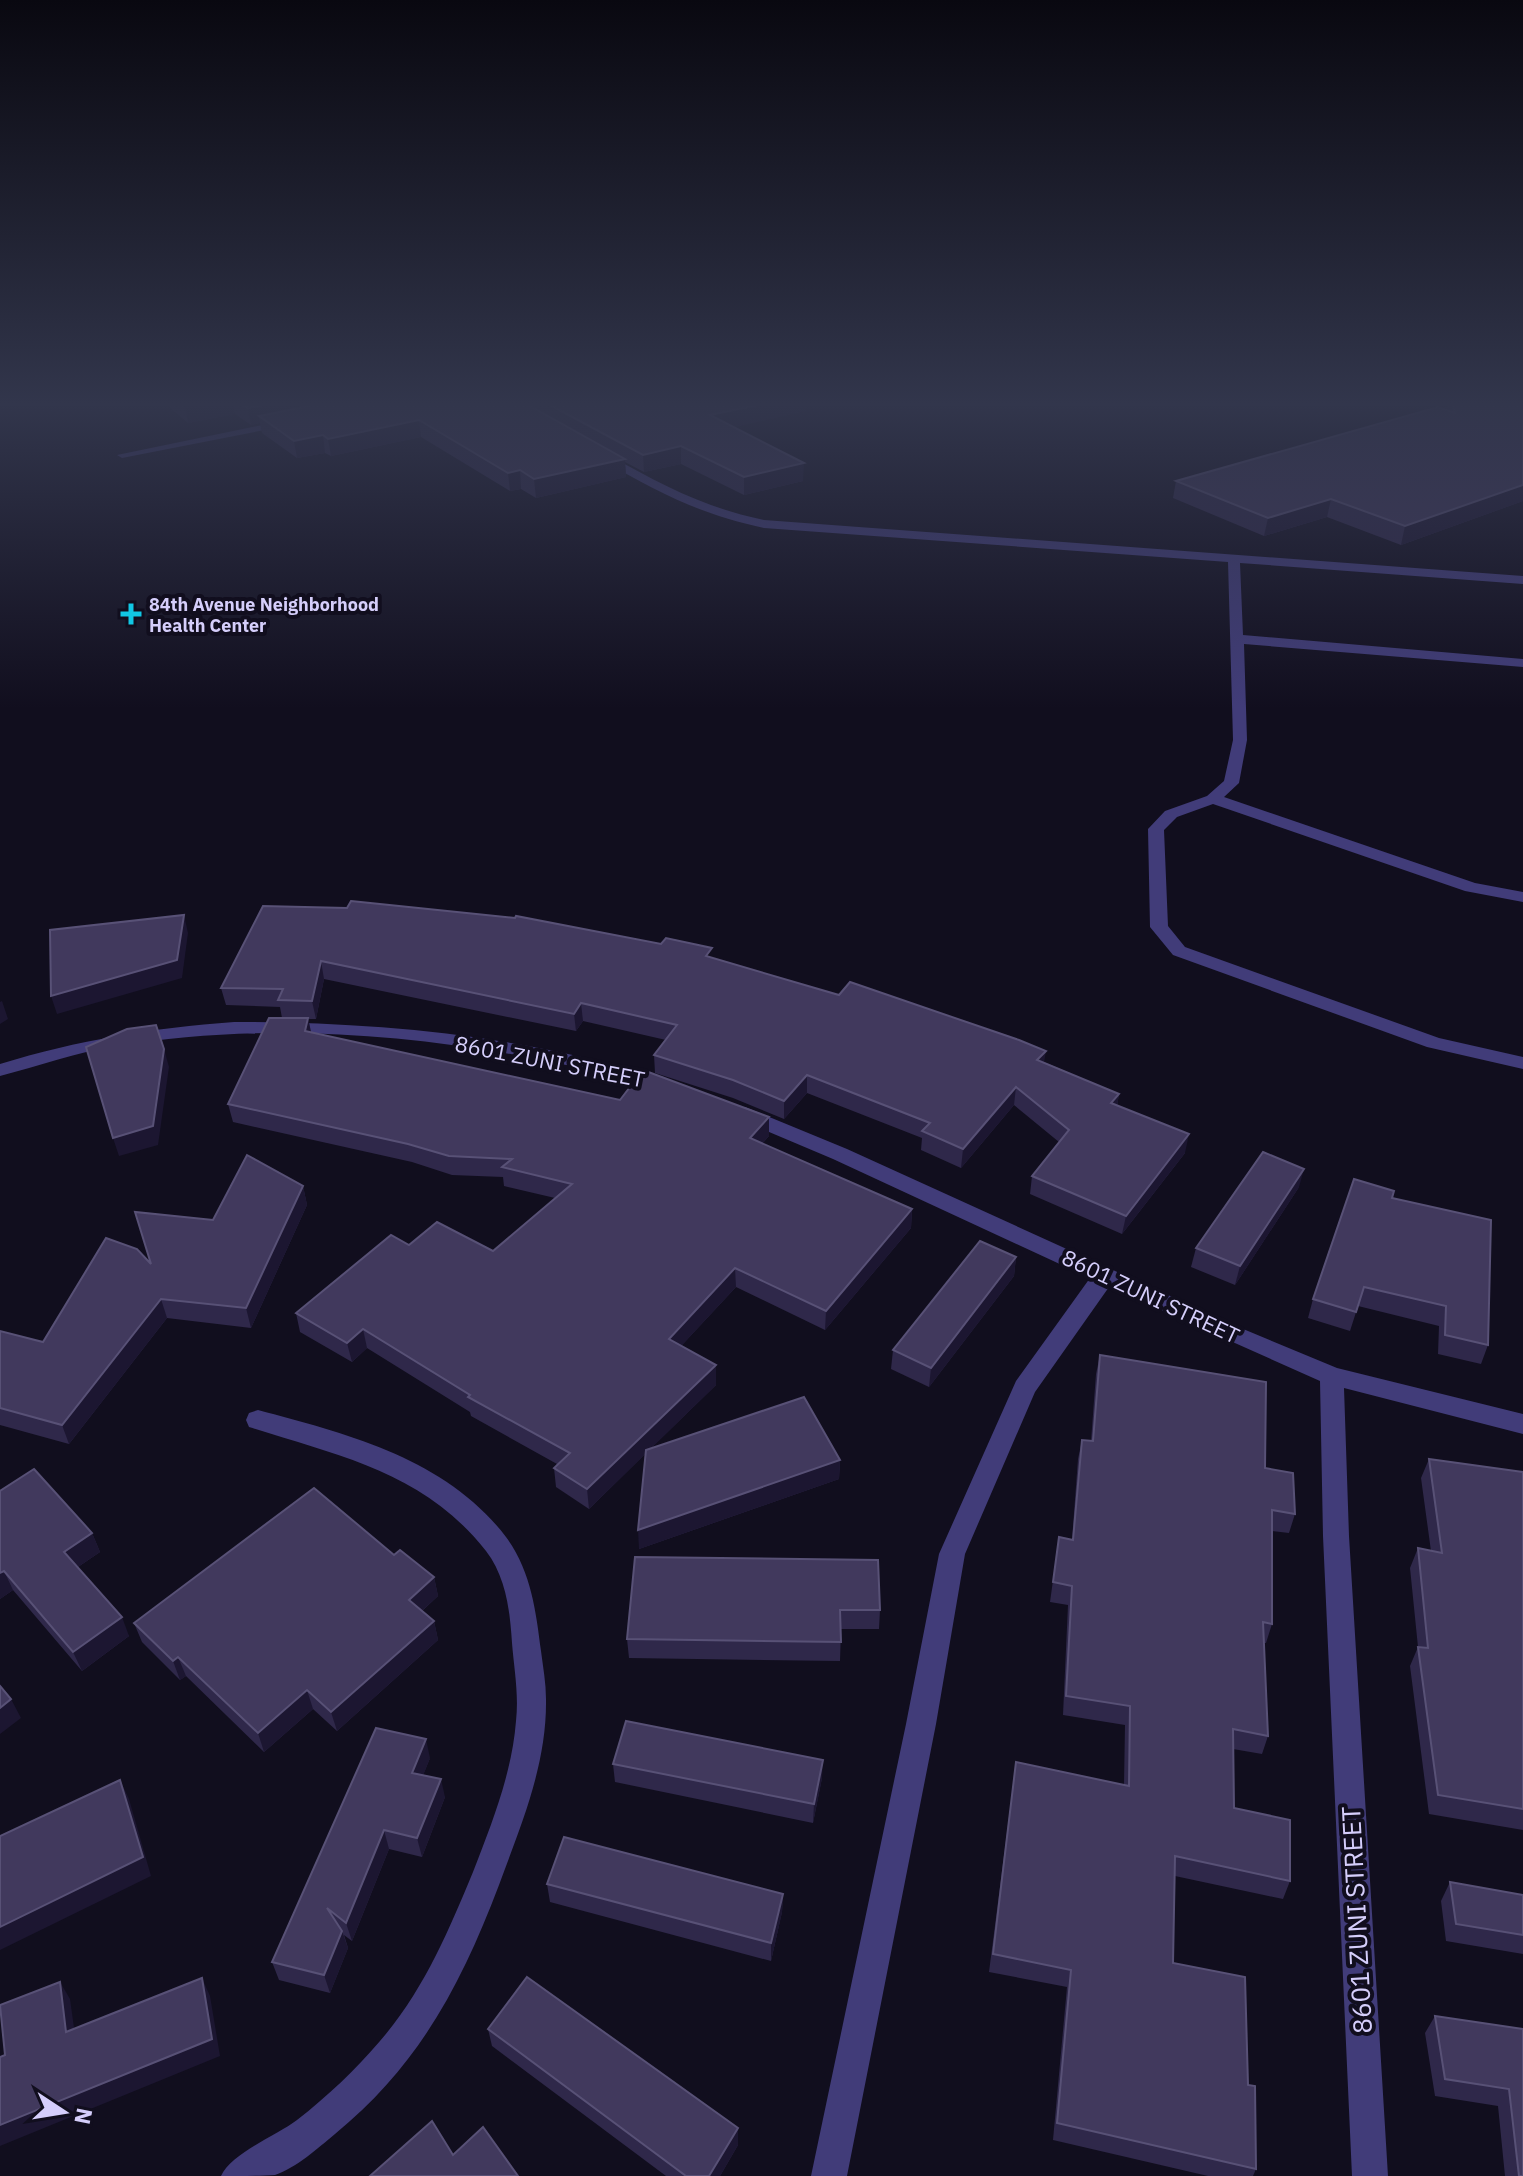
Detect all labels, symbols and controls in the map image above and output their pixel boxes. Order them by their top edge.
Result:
place label: 84th Avenue Neighborhood Health Center [149,593,379,637]
marker: 84th Avenue Neighborhood Health Center [120,603,142,625]
street label: 8601 ZUNI STREET [453,1028,648,1094]
street label: 8601 ZUNI STREET [1058,1242,1245,1350]
street label: 8601 ZUNI STREET [1333,1805,1379,2035]
north arrow [24,2072,104,2152]
text: N [68,2105,100,2127]

